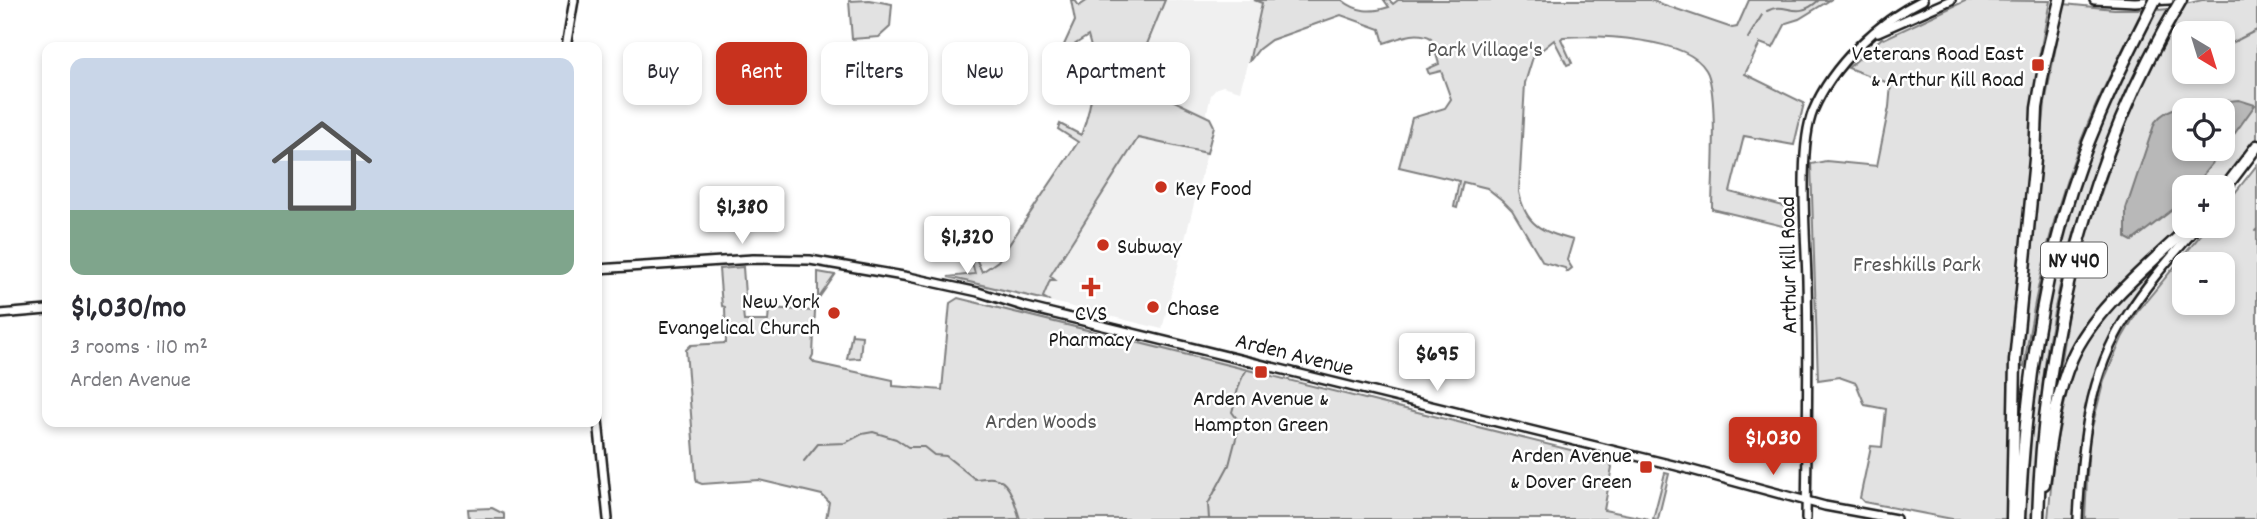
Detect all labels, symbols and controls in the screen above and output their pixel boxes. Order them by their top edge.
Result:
north arrow [2172,21,2235,84]
map controls [2172,21,2235,315]
park label: Park Village's [1427,35,1543,68]
place label: Veterans Road East & Arthur Kill Road [1852,39,2024,98]
chip: Buy [623,42,702,105]
chip: Rent [716,42,807,105]
chip: Filters [821,42,928,105]
chip: New [942,42,1028,105]
chip: Apartment [1042,42,1190,105]
marker: Veterans Road East & Arthur Kill Road [2030,57,2046,73]
button: locate [2172,98,2235,161]
icon: home [259,103,385,229]
place label: Key Food [1175,174,1252,207]
button: + [2172,175,2235,238]
marker: Key Food [1153,179,1169,195]
pin: $1,380 [685,187,799,246]
text: $1,380 [715,192,769,225]
street label: Arthur Kill Road [1773,196,1808,334]
pin: $1,320 [910,216,1024,276]
text: $1,320 [940,222,994,255]
place label: Subway [1117,232,1183,265]
marker: Subway [1095,237,1111,253]
road number: NY 440 [2041,243,2107,278]
park label: Freshkills Park [1853,250,1981,283]
button: − [2172,252,2235,315]
marker: CVS Pharmacy [1083,279,1099,295]
place label: New York Evangelical Church [658,287,820,346]
text: $1,030/mo [70,289,186,332]
place label: Chase [1167,294,1220,327]
place label: CVS Pharmacy [1048,299,1134,358]
marker: Chase [1145,299,1161,315]
marker: New York Evangelical Church [826,305,842,321]
street label: Arden Avenue [1232,326,1357,387]
text: 3 rooms · 110 m² [70,332,208,365]
pin: $695 [1396,334,1478,393]
text: $695 [1415,339,1459,372]
marker: Arden Avenue & Hampton Green [1253,364,1269,380]
text: Arden Avenue [70,365,191,398]
place label: Arden Avenue & Hampton Green [1193,384,1329,443]
park label: Arden Woods [985,407,1097,440]
pin: $1,030 [1716,418,1830,477]
text: $1,030 [1745,423,1801,456]
place label: Arden Avenue & Dover Green [1510,441,1632,500]
marker: Arden Avenue & Dover Green [1638,459,1654,475]

